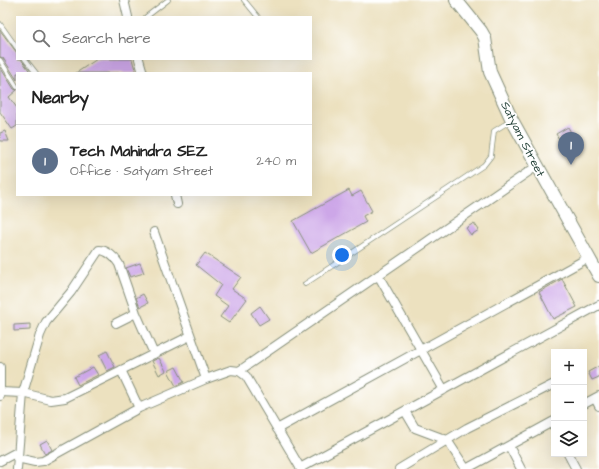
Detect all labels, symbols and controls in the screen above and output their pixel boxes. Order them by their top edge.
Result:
search box [16,16,312,60]
icon: search [30,27,52,49]
text: Search here [62,28,151,49]
text: Nearby [32,86,89,110]
street label: Satyam Street [495,99,549,180]
pin: 1 [558,132,584,165]
text: Tech Mahindra SEZ [70,141,208,162]
text: 1 [44,152,46,170]
text: 240 m [256,152,296,170]
text: Office · Satyam Street [70,162,213,180]
your location [332,245,352,265]
map controls [551,349,587,457]
button: + [551,349,587,385]
button: − [551,385,587,421]
button: layers [551,421,587,457]

